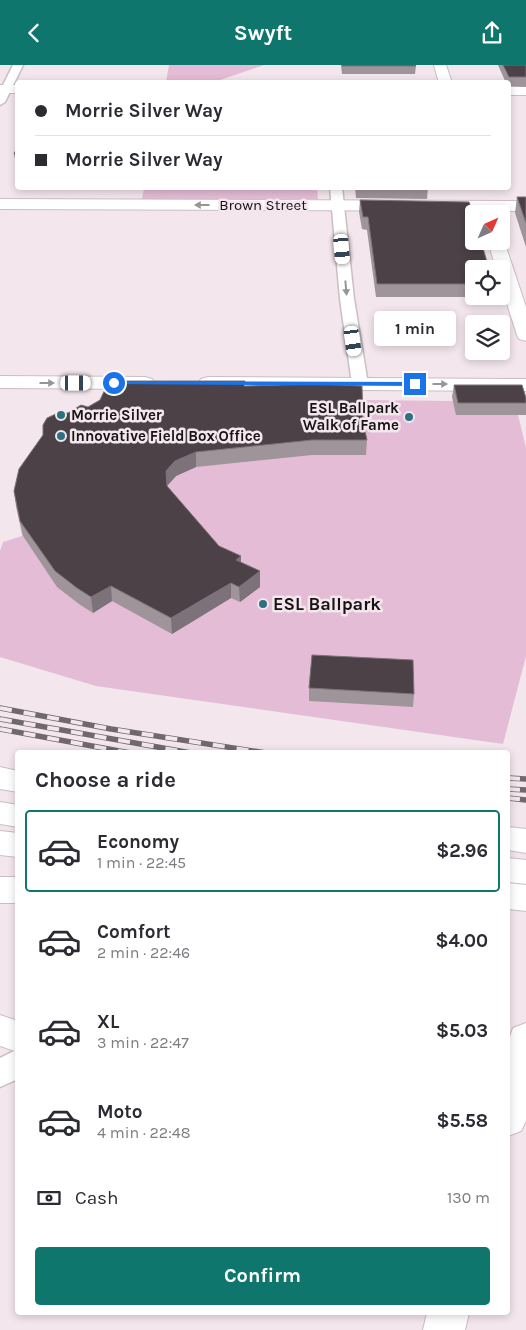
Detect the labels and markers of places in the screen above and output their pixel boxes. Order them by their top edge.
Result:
place label: ESL Ballpark Walk of Fame [303,399,399,434]
place label: Morrie Silver [71,406,162,424]
marker: Morrie Silver [55,409,67,421]
marker: ESL Ballpark Walk of Fame [403,411,415,423]
place label: Innovative Field Box Office [71,427,261,445]
marker: Innovative Field Box Office [55,430,67,442]
place label: ESL Ballpark [273,593,381,615]
marker: ESL Ballpark [257,598,269,610]

